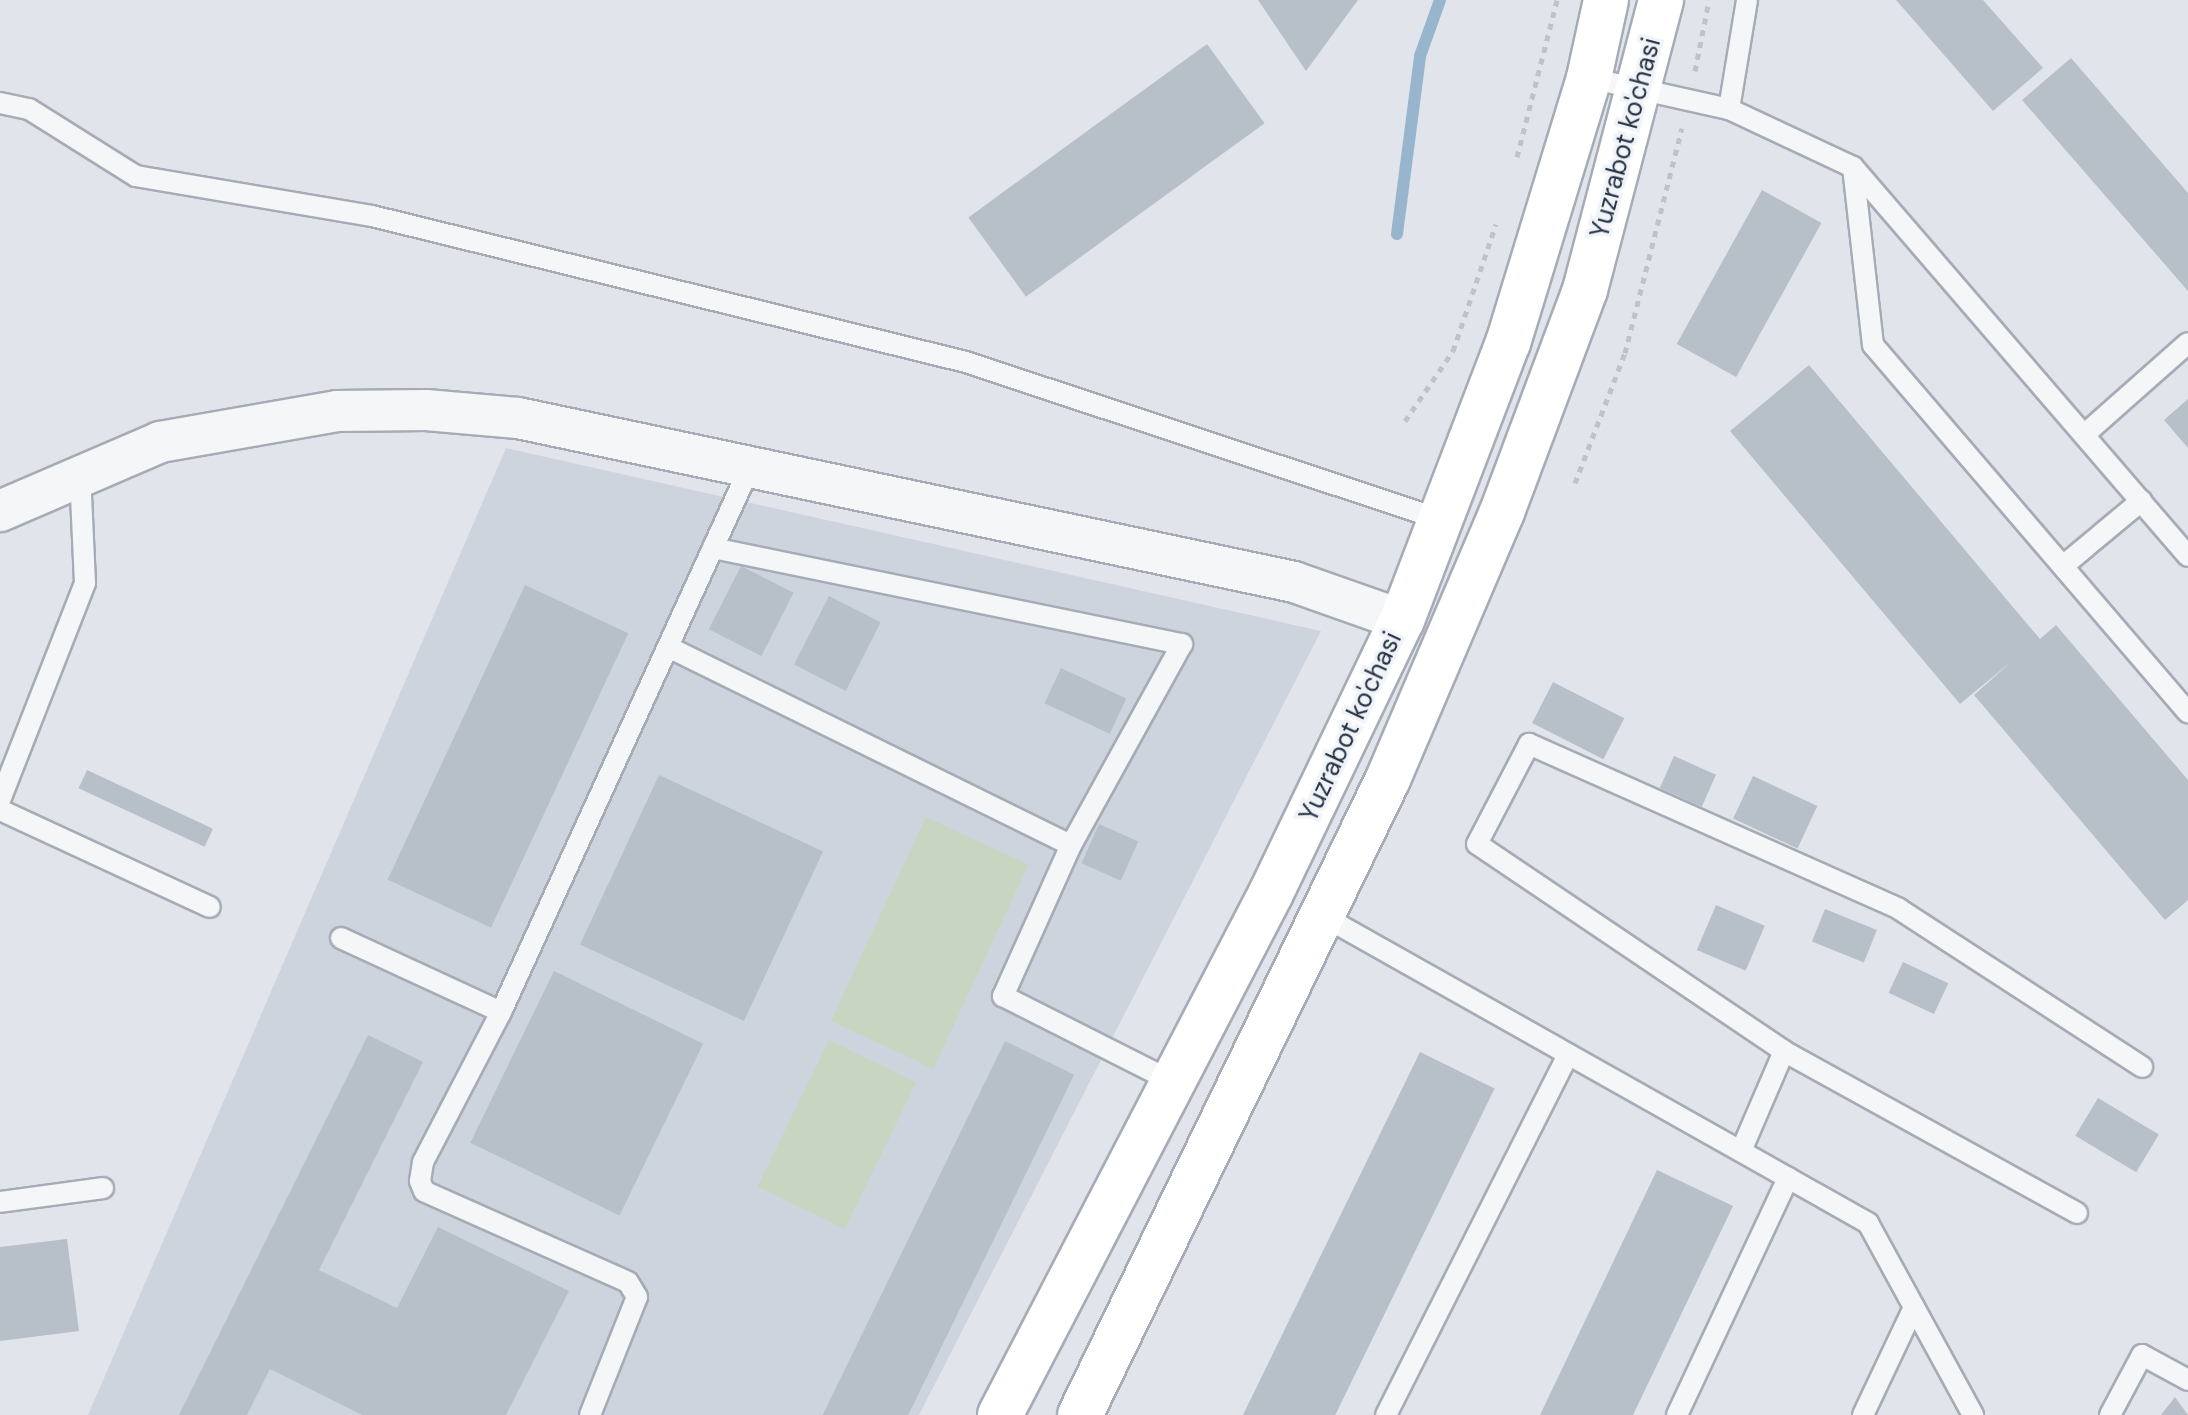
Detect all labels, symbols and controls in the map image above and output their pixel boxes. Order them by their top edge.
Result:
street label: Yuzrabot ko'chasi [1584,34,1668,242]
street label: Yuzrabot ko'chasi [1293,627,1409,827]

